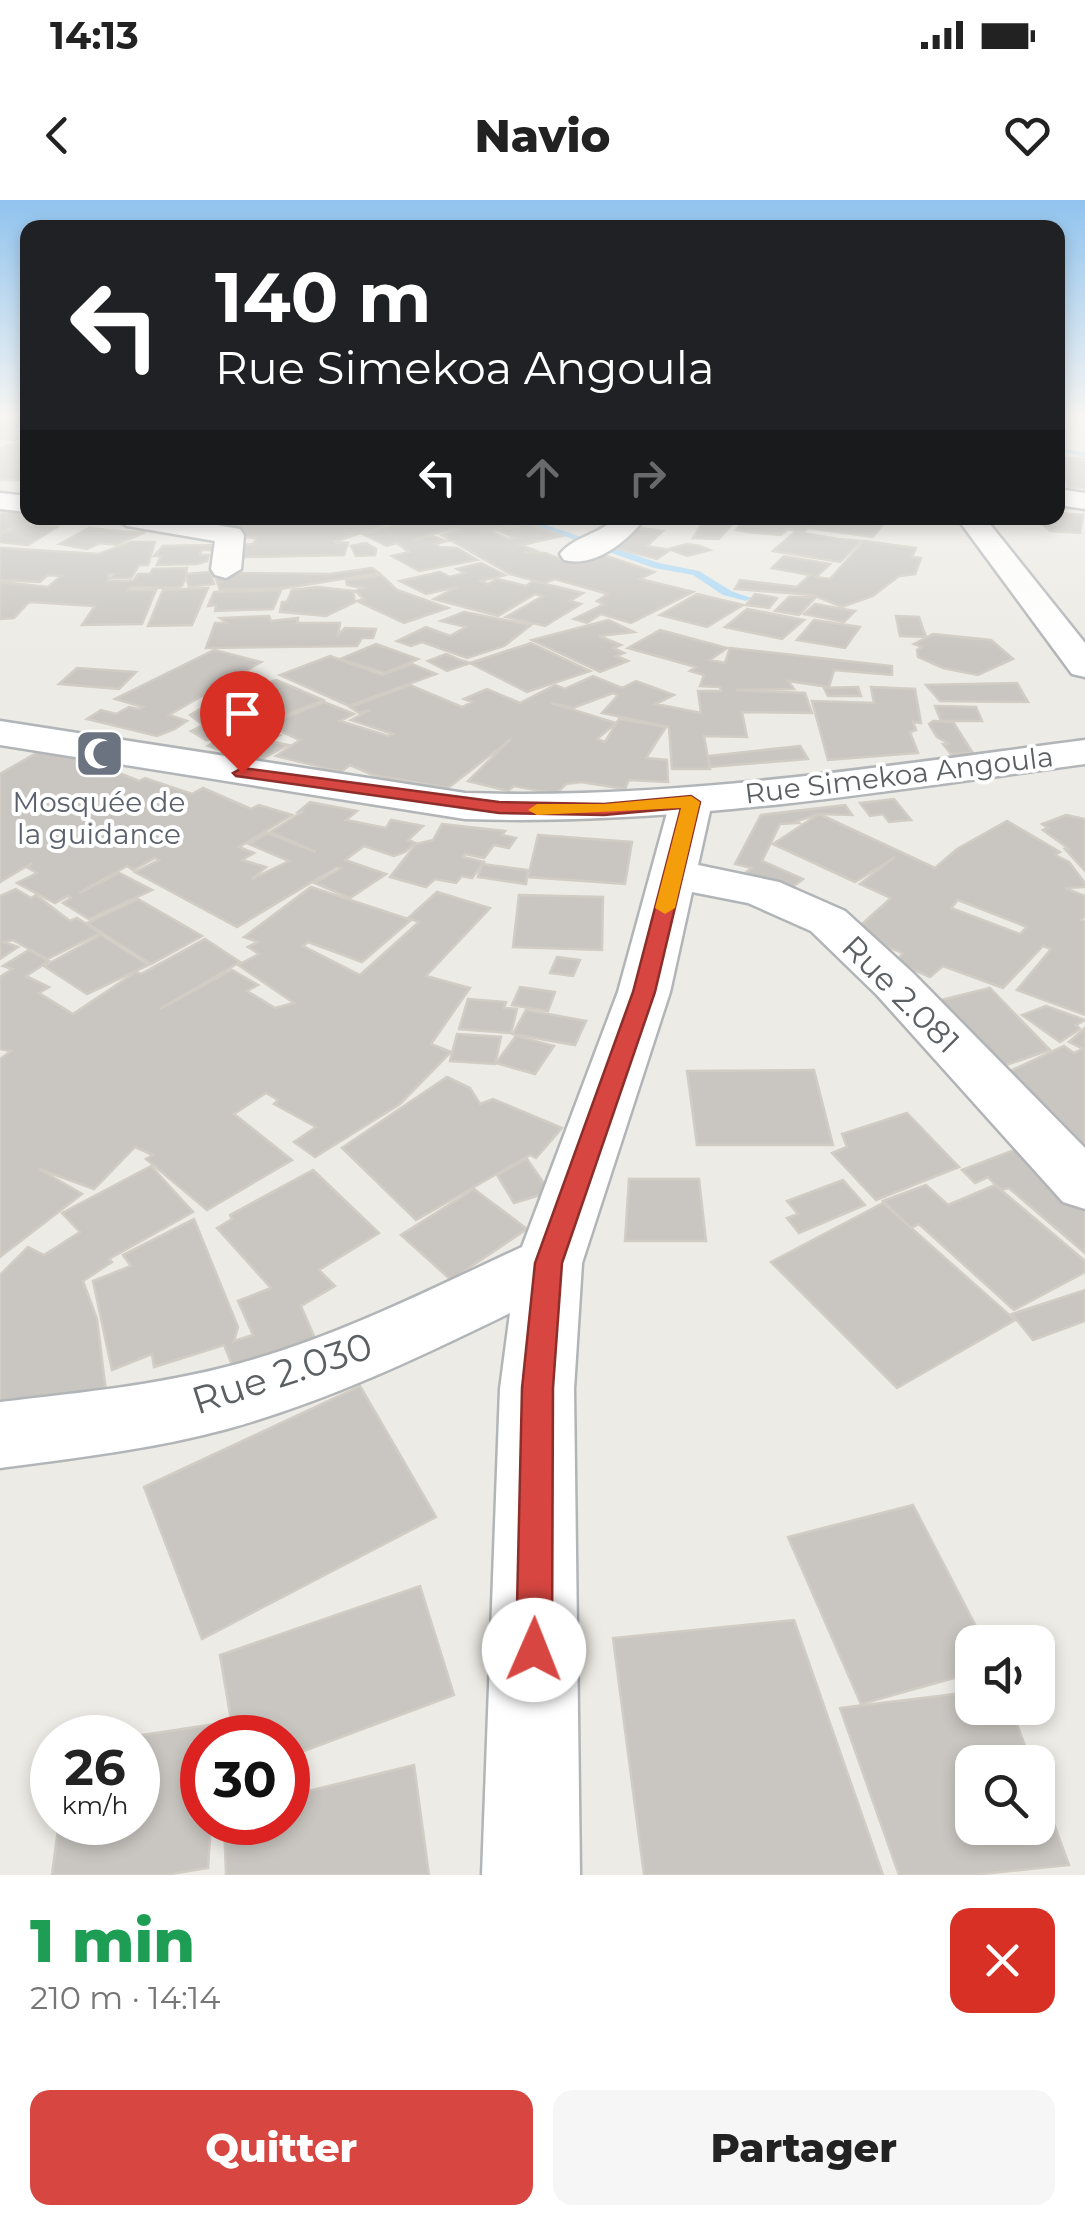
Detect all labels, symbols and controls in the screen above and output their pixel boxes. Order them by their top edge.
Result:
text: 14:13 [50,12,139,59]
icon: back [30,108,85,163]
text: Navio [474,108,611,163]
icon: heart [1000,108,1055,163]
text: 140 m [215,254,431,340]
icon: left [50,260,180,390]
text: Rue Simekoa Angoula [215,340,714,395]
icon: left [410,450,465,505]
icon: ahead [515,450,570,505]
icon: right [620,450,675,505]
pin [200,671,285,774]
icon: arrive [215,686,270,741]
mosque icon: Mosquée de la guidance [73,728,125,780]
street label: Rue Simekoa Angoula [743,739,1055,811]
place label: Mosquée de la guidance [13,785,185,851]
street label: Rue 2.081 [834,927,968,1061]
street label: Rue 2.030 [186,1322,378,1424]
position arrow [482,1598,586,1702]
map controls [955,1625,1055,1845]
button: sound [955,1625,1055,1725]
speed limit sign: 30 [180,1715,310,1845]
text: 26 [64,1737,126,1798]
button: search [955,1745,1055,1845]
text: km/h [62,1790,128,1820]
text: 1 min [30,1904,195,1977]
button: close [950,1908,1055,2013]
text: 210 m · 14:14 [30,1978,220,2017]
button: Quitter [30,2090,533,2205]
button: Partager [553,2090,1055,2205]

